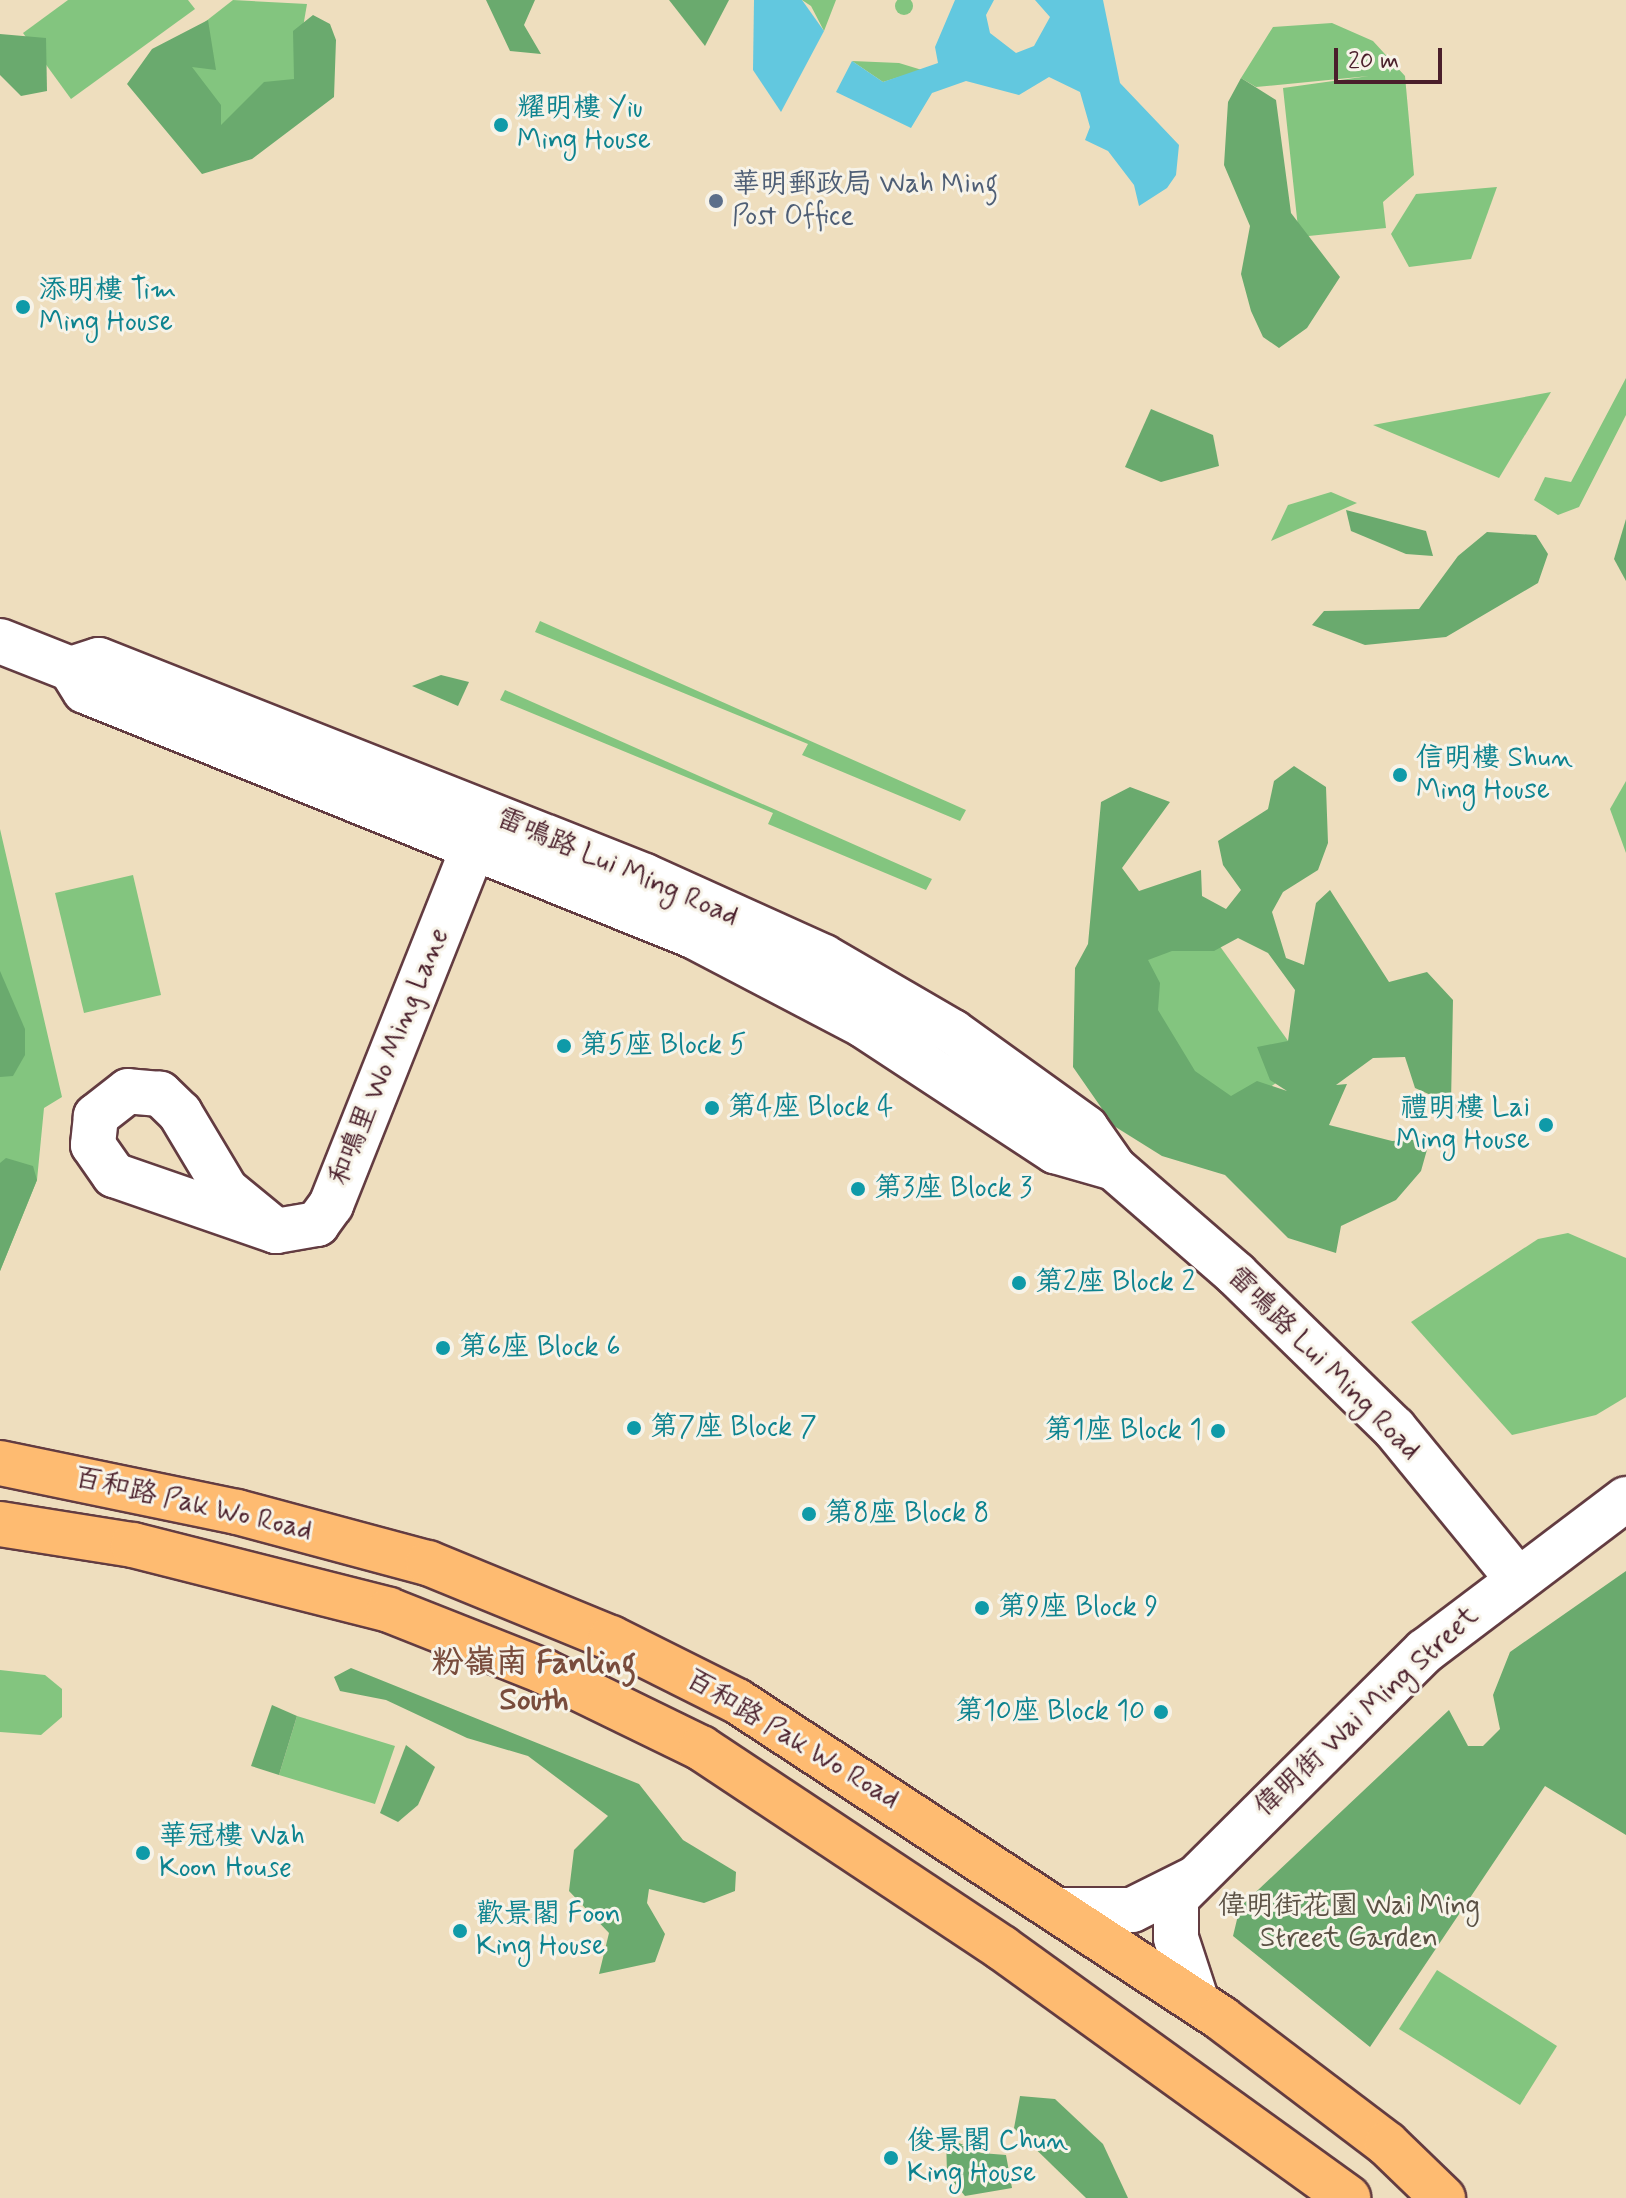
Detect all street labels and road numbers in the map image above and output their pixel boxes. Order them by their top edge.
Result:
street label: 雷鳴路 Lui Ming Road [491,802,743,934]
street label: 和鳴里 Wo Ming Lane [325,928,455,1186]
street label: 雷鳴路 Lui Ming Road [1219,1260,1427,1468]
street label: 百和路 Pak Wo Road [69,1461,317,1549]
street label: 偉明街 Wai Ming Street [1248,1600,1486,1824]
street label: 百和路 Pak Wo Road [678,1662,906,1818]

